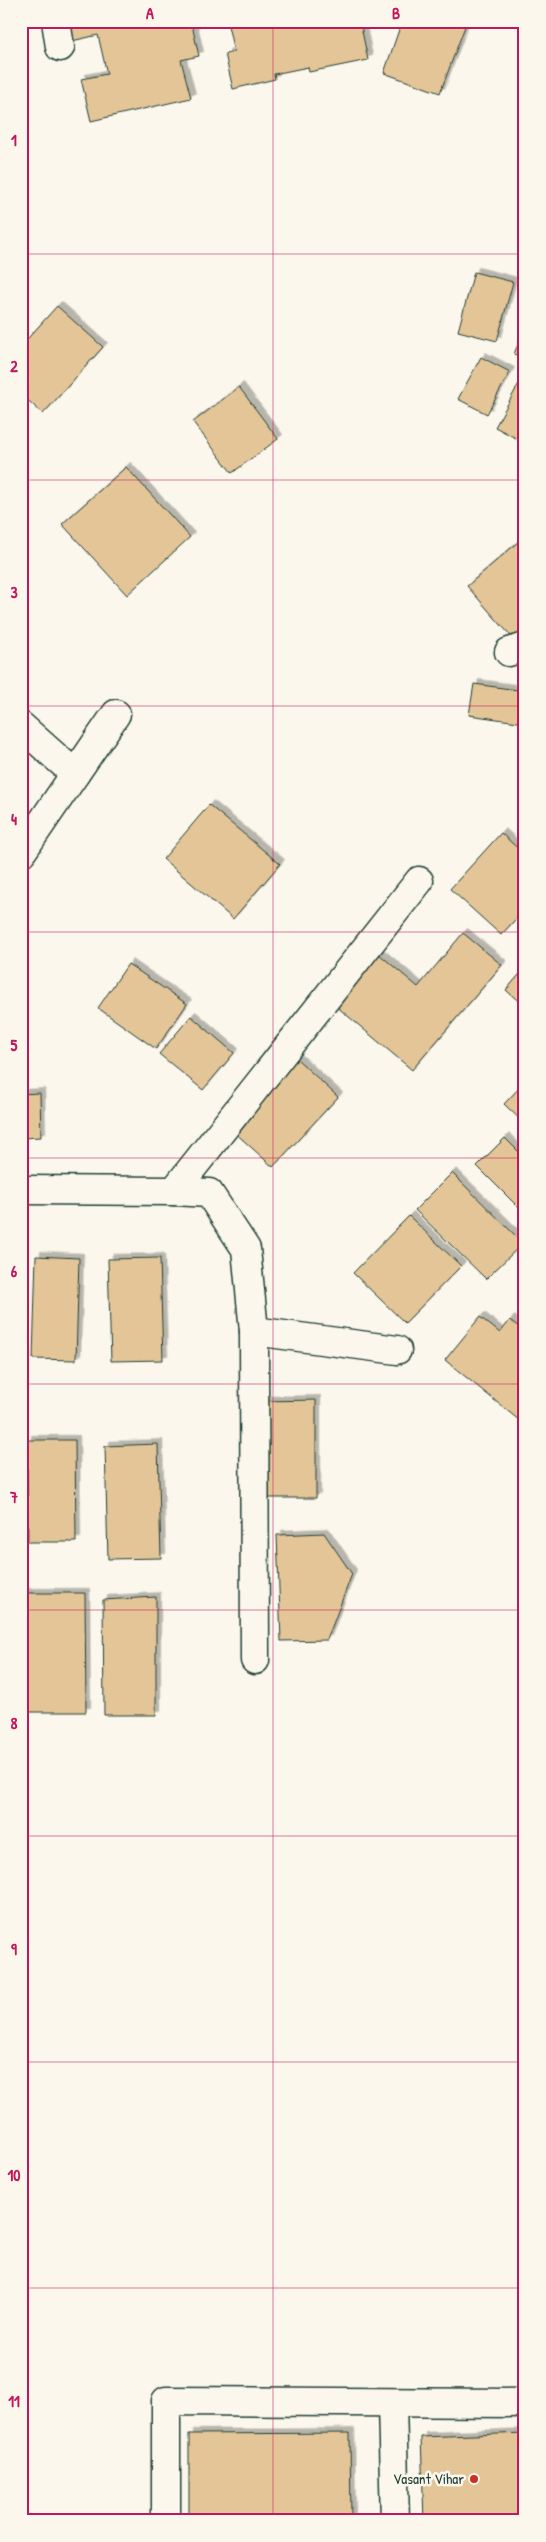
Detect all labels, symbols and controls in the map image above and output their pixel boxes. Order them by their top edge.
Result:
text: A [146,2,154,24]
text: B [392,2,400,24]
text: 1 [11,129,17,151]
text: 2 [10,355,18,377]
text: 3 [10,581,18,603]
text: 4 [11,808,17,830]
text: 5 [11,1034,18,1056]
text: 6 [11,1260,18,1282]
text: 7 [9,1486,18,1508]
text: 8 [11,1712,18,1734]
text: 9 [11,1938,17,1960]
text: 10 [8,2164,20,2186]
text: 11 [8,2390,20,2412]
place label: Vasant Vihar [393,2468,464,2489]
marker: Vasant Vihar [468,2473,480,2485]

